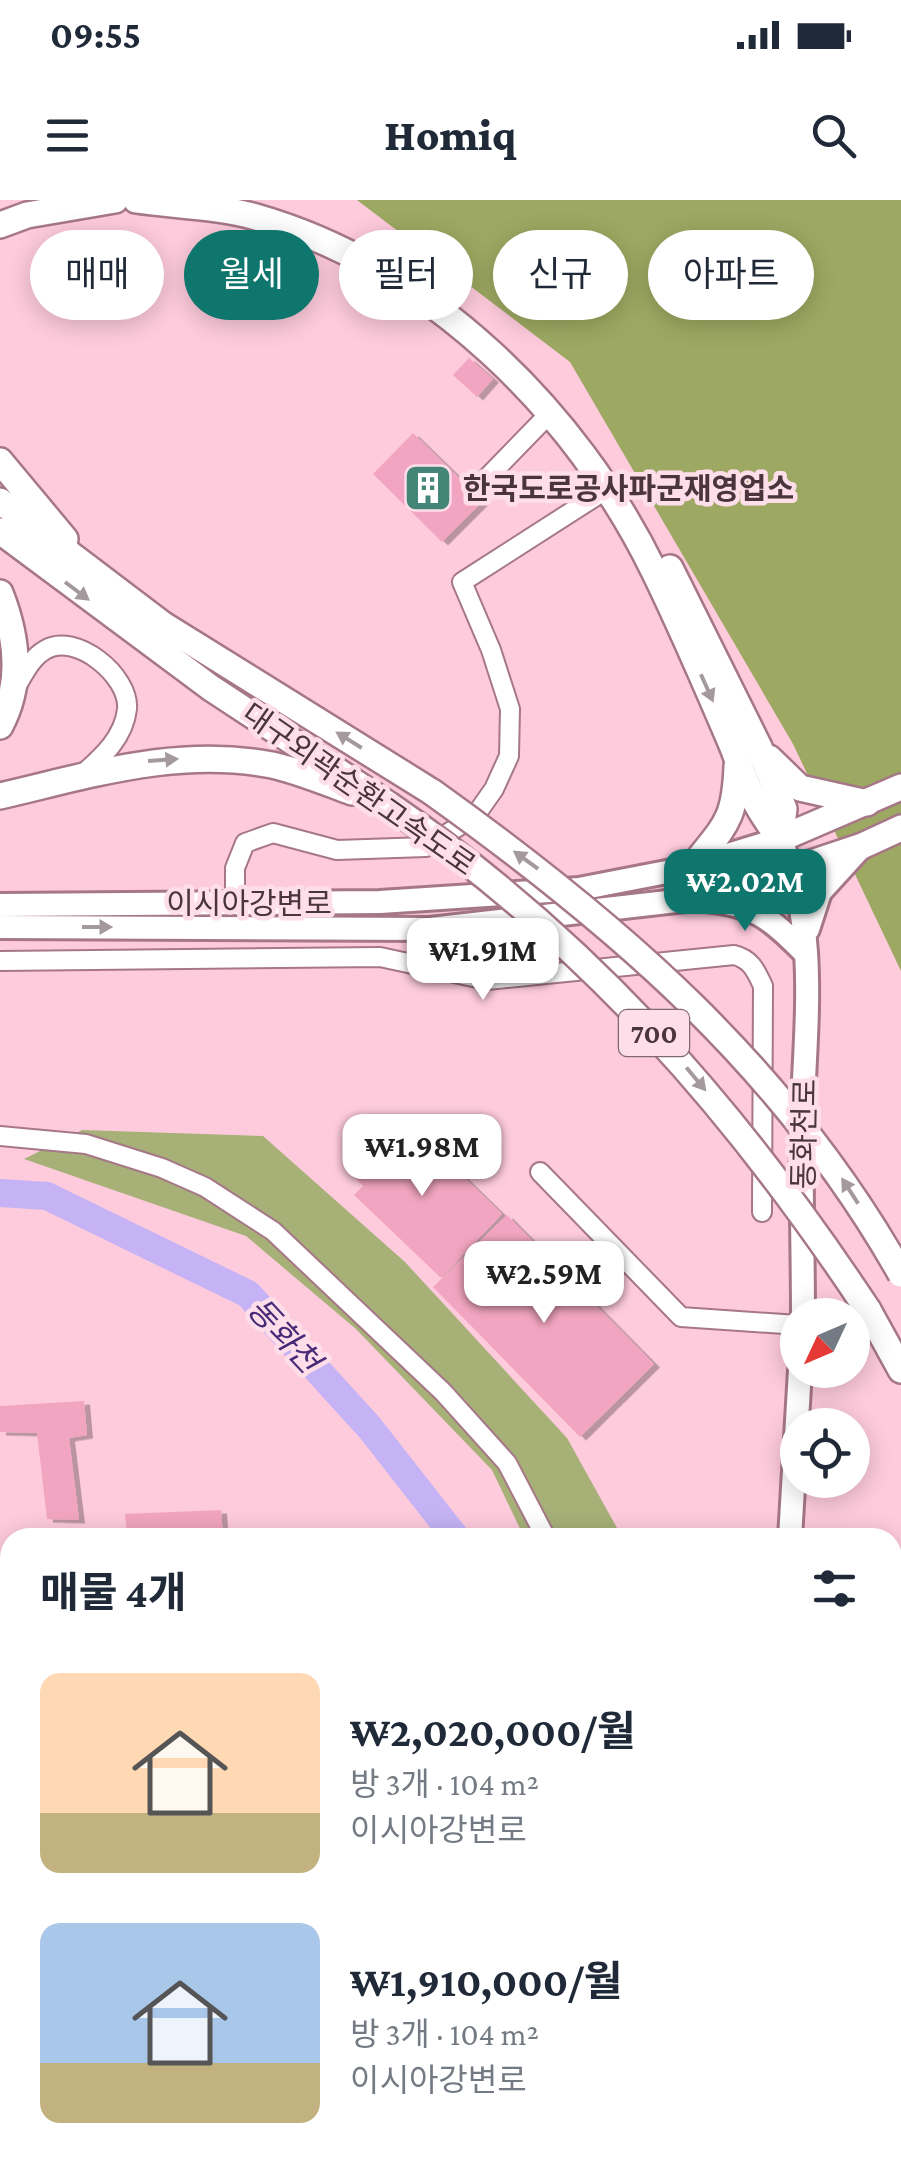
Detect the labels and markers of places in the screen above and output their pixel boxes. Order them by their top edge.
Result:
building icon: 한국도로공사파군재영업소 [402,462,454,514]
place label: 한국도로공사파군재영업소 [463,472,794,505]
pin: ₩2.02M [664,849,826,934]
pin: ₩1.91M [402,918,564,1003]
pin: ₩1.98M [341,1114,503,1199]
pin: ₩2.59M [463,1241,625,1326]

